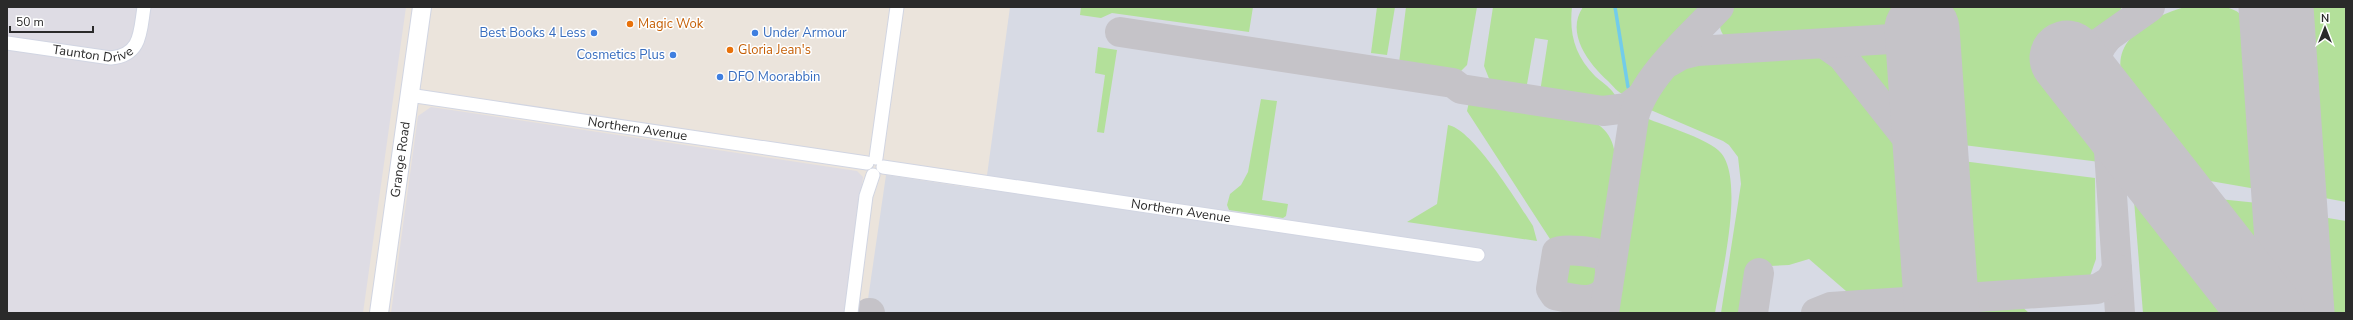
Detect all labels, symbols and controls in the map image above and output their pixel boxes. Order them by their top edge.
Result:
scale bar [10,8,93,34]
north arrow [2305,8,2345,48]
text: N [2321,11,2329,26]
text: 50 m [16,14,44,30]
place label: Magic Wok [638,15,704,33]
marker: Magic Wok [625,19,635,29]
place label: Best Books 4 Less [479,24,586,42]
place label: Under Armour [763,24,847,42]
marker: Best Books 4 Less [589,28,599,38]
marker: Under Armour [750,28,760,38]
street label: Taunton Drive [51,41,137,67]
place label: Gloria Jean's [738,41,811,59]
marker: Gloria Jean's [725,45,735,55]
place label: Cosmetics Plus [576,46,665,64]
marker: Cosmetics Plus [668,50,678,60]
place label: DFO Moorabbin [728,68,820,86]
marker: DFO Moorabbin [715,72,725,82]
street label: Northern Avenue [587,113,689,145]
street label: Grange Road [386,120,415,199]
street label: Northern Avenue [1130,195,1232,227]

